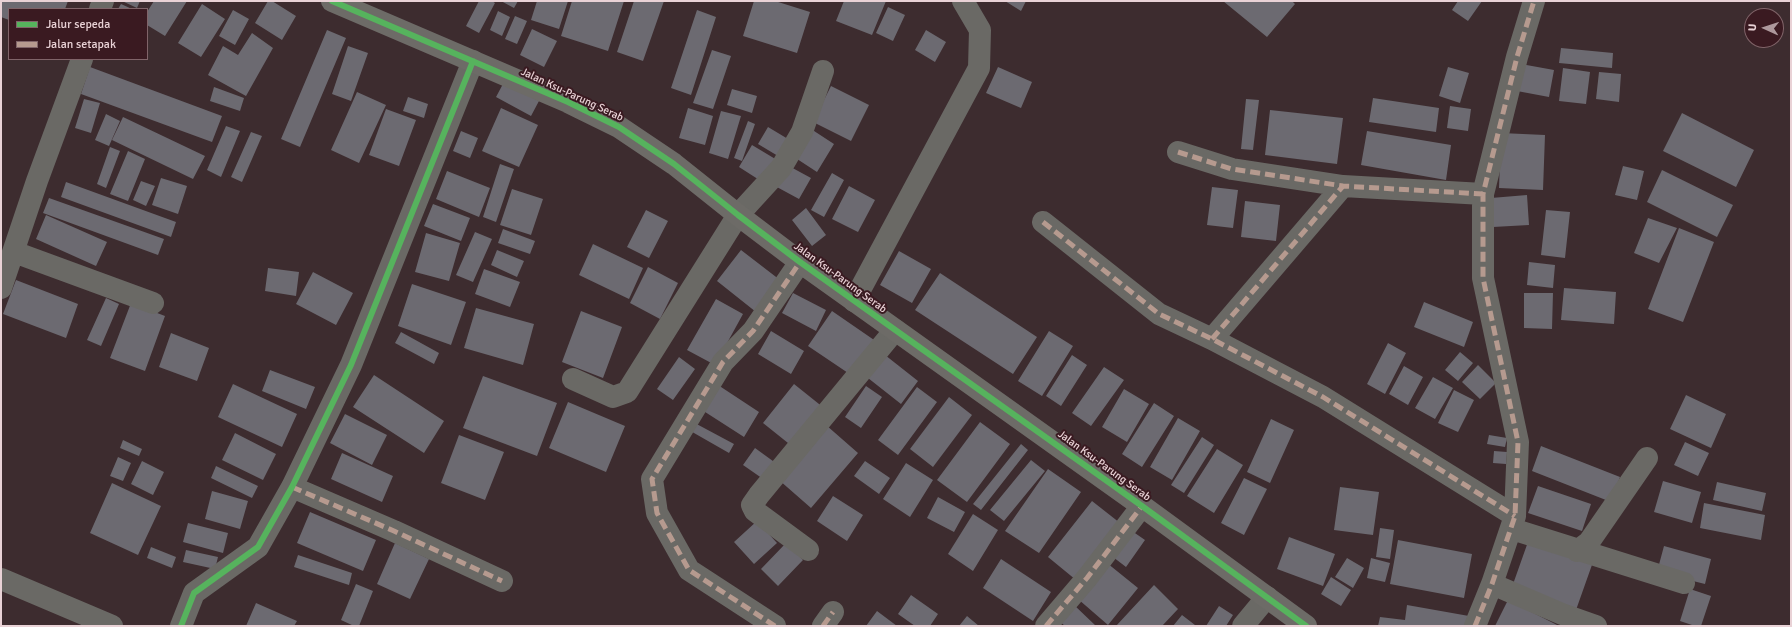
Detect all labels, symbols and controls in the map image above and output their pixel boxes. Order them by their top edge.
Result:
legend [8,8,148,60]
north arrow [1744,8,1784,48]
text: Jalur sepeda [46,17,110,32]
text: U [1746,23,1759,31]
text: Jalan setapak [46,37,116,52]
street label: Jalan Ksu-Parung Serab [519,65,625,125]
street label: Jalan Ksu-Parung Serab [791,240,889,316]
street label: Jalan Ksu-Parung Serab [1055,428,1153,504]

